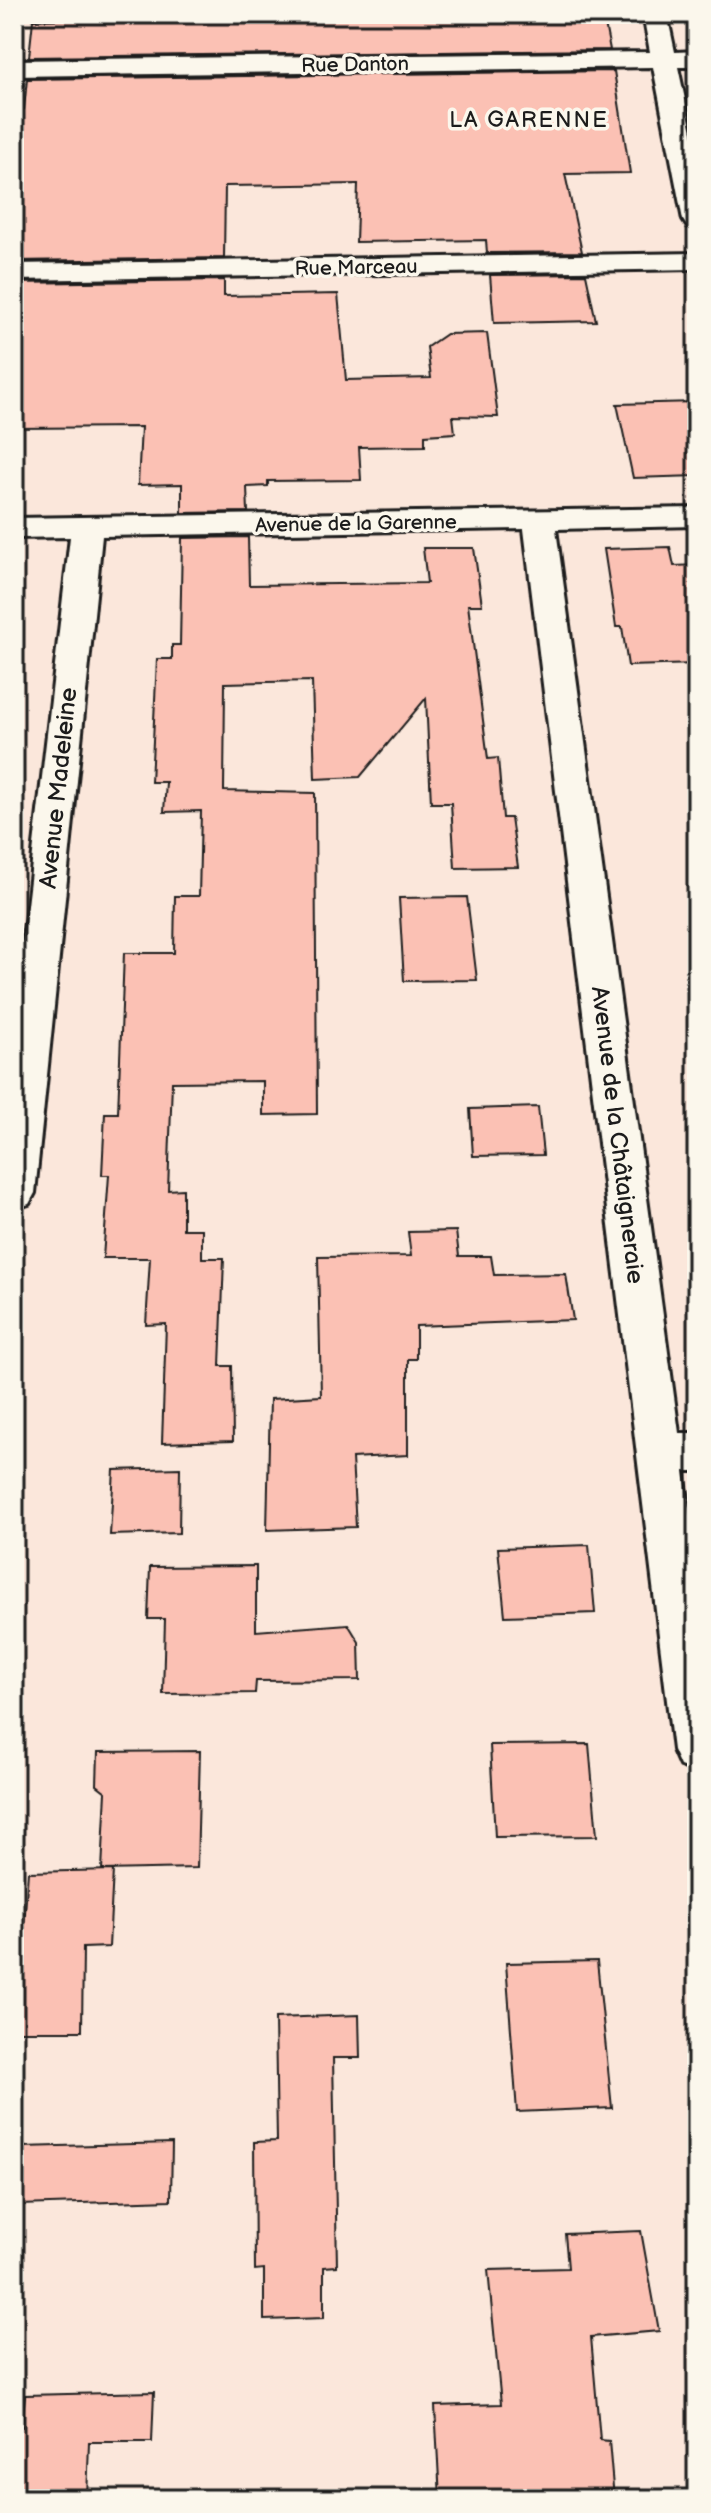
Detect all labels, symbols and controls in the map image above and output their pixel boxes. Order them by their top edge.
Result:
street label: Rue Danton [301,52,409,78]
district label: LA GARENNE [449,107,609,134]
street label: Rue Marceau [294,255,418,281]
street label: Avenue de la Garenne [255,510,457,538]
street label: Avenue Madeleine [34,686,83,890]
street label: Avenue de la Châtaigneraie [585,985,650,1286]

